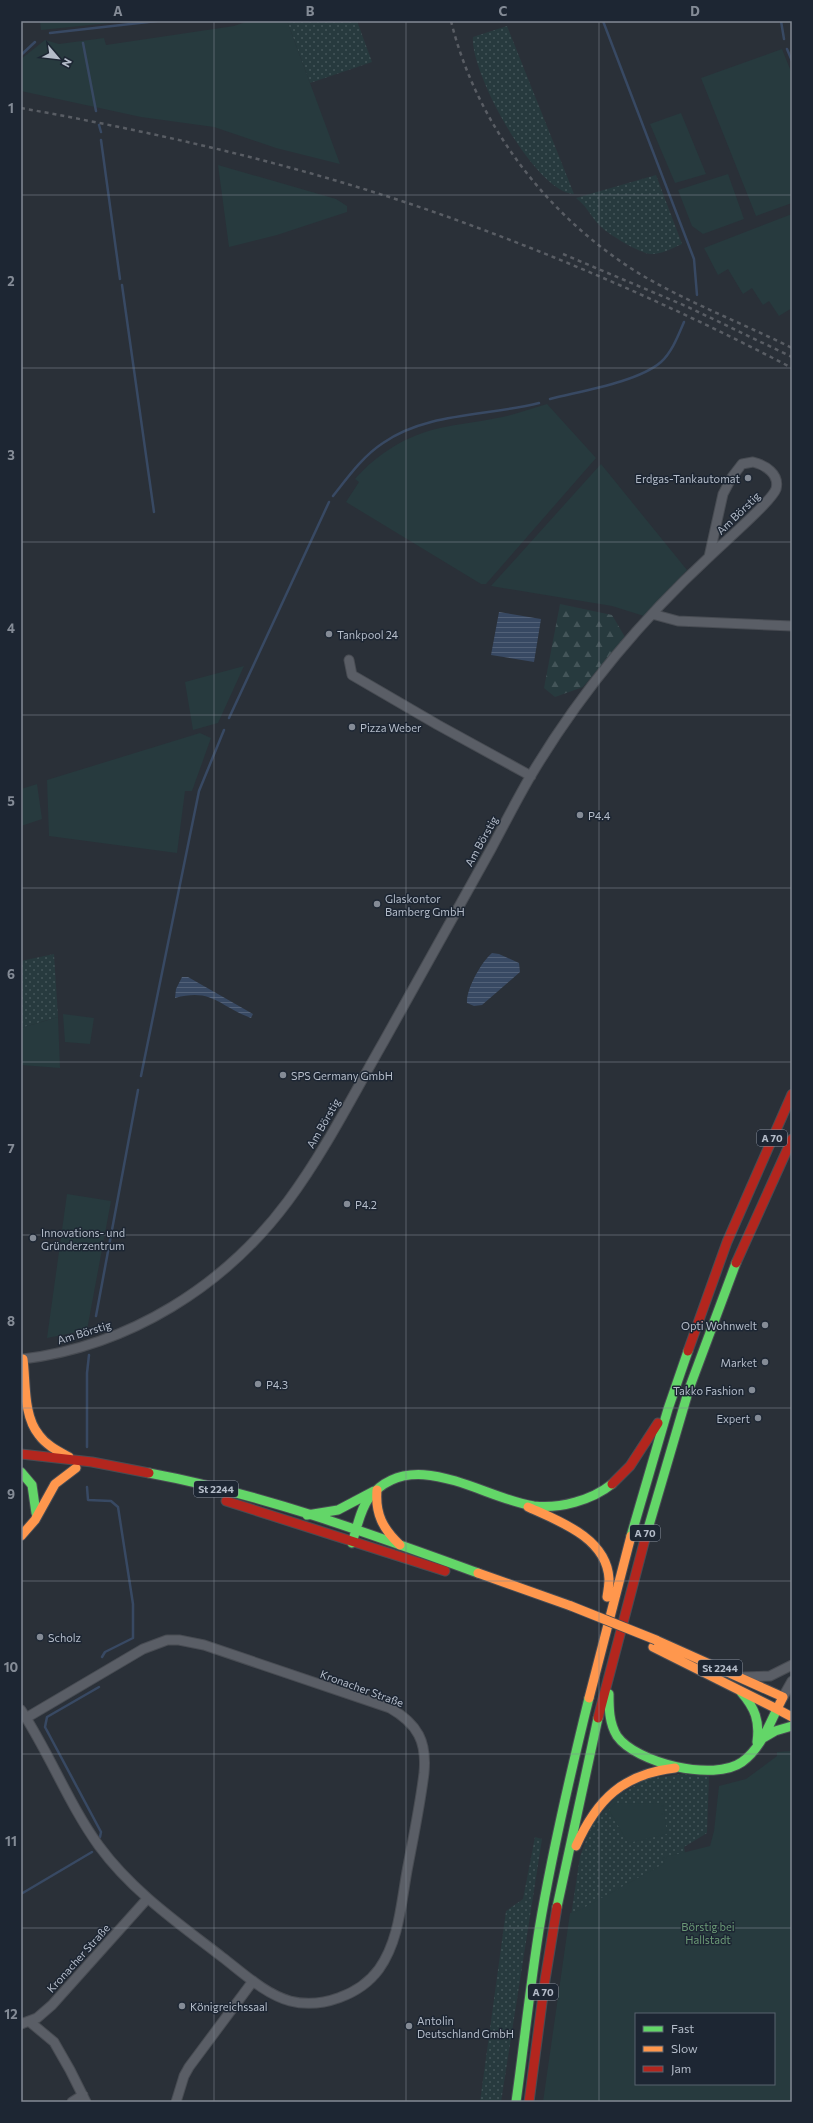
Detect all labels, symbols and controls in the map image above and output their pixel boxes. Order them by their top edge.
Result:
text: A [113,3,123,19]
text: B [306,3,315,19]
text: C [499,3,508,19]
text: D [690,3,700,19]
north arrow [38,38,78,78]
text: N [60,56,75,70]
text: 1 [8,100,14,116]
text: 2 [7,273,15,289]
text: 3 [7,447,15,463]
place label: Erdgas-Tankautomat [635,472,740,485]
marker: Erdgas-Tankautomat [743,473,753,483]
street label: Am Börstig [714,489,762,537]
text: 4 [7,620,15,636]
place label: Tankpool 24 [337,628,399,641]
marker: Tankpool 24 [324,629,334,639]
place label: Pizza Weber [360,721,422,734]
marker: Pizza Weber [347,722,357,732]
text: 5 [7,793,15,809]
place label: P4.4 [588,809,611,822]
marker: P4.4 [575,810,585,820]
street label: Am Börstig [462,814,500,868]
place label: Glaskontor Bamberg GmbH [385,892,465,918]
marker: Glaskontor Bamberg GmbH [372,899,382,909]
text: 6 [7,966,15,982]
place label: SPS Germany GmbH [291,1069,393,1082]
marker: SPS Germany GmbH [278,1070,288,1080]
street label: Am Börstig [304,1096,343,1150]
road number: A 70 [757,1130,787,1146]
text: 7 [7,1140,15,1156]
place label: P4.2 [355,1198,377,1211]
marker: P4.2 [342,1199,352,1209]
place label: Innovations- und Gründerzentrum [41,1226,125,1252]
marker: Innovations- und Gründerzentrum [28,1233,38,1243]
text: 8 [7,1313,15,1329]
street label: Am Börstig [56,1318,112,1346]
place label: Opti Wohnwelt [681,1319,757,1332]
marker: Opti Wohnwelt [760,1320,770,1330]
place label: Market [720,1356,757,1369]
marker: Market [760,1357,770,1367]
place label: P4.3 [266,1378,288,1391]
marker: P4.3 [253,1379,263,1389]
place label: Takko Fashion [673,1384,744,1397]
marker: Takko Fashion [747,1385,757,1395]
place label: Expert [716,1412,750,1425]
marker: Expert [753,1413,763,1423]
road number: St 2244 [194,1481,238,1497]
text: 9 [7,1486,15,1502]
road number: A 70 [630,1525,660,1541]
place label: Scholz [48,1631,82,1644]
marker: Scholz [35,1632,45,1642]
text: 10 [4,1659,19,1675]
road number: St 2244 [698,1660,742,1676]
street label: Kronacher Straße [319,1667,406,1709]
text: 11 [5,1833,17,1849]
park label: Börstig bei Hallstadt [681,1920,735,1946]
street label: Kronacher Straße [44,1921,112,1995]
road number: A 70 [528,1984,558,2000]
place label: Königreichssaal [190,2000,268,2013]
marker: Königreichssaal [177,2001,187,2011]
text: 12 [4,2006,18,2022]
legend [635,2013,775,2085]
place label: Antolin Deutschland GmbH [417,2014,514,2040]
marker: Antolin Deutschland GmbH [404,2021,414,2031]
text: Fast [671,2021,694,2035]
text: Slow [671,2041,698,2055]
text: Jam [671,2061,691,2076]

